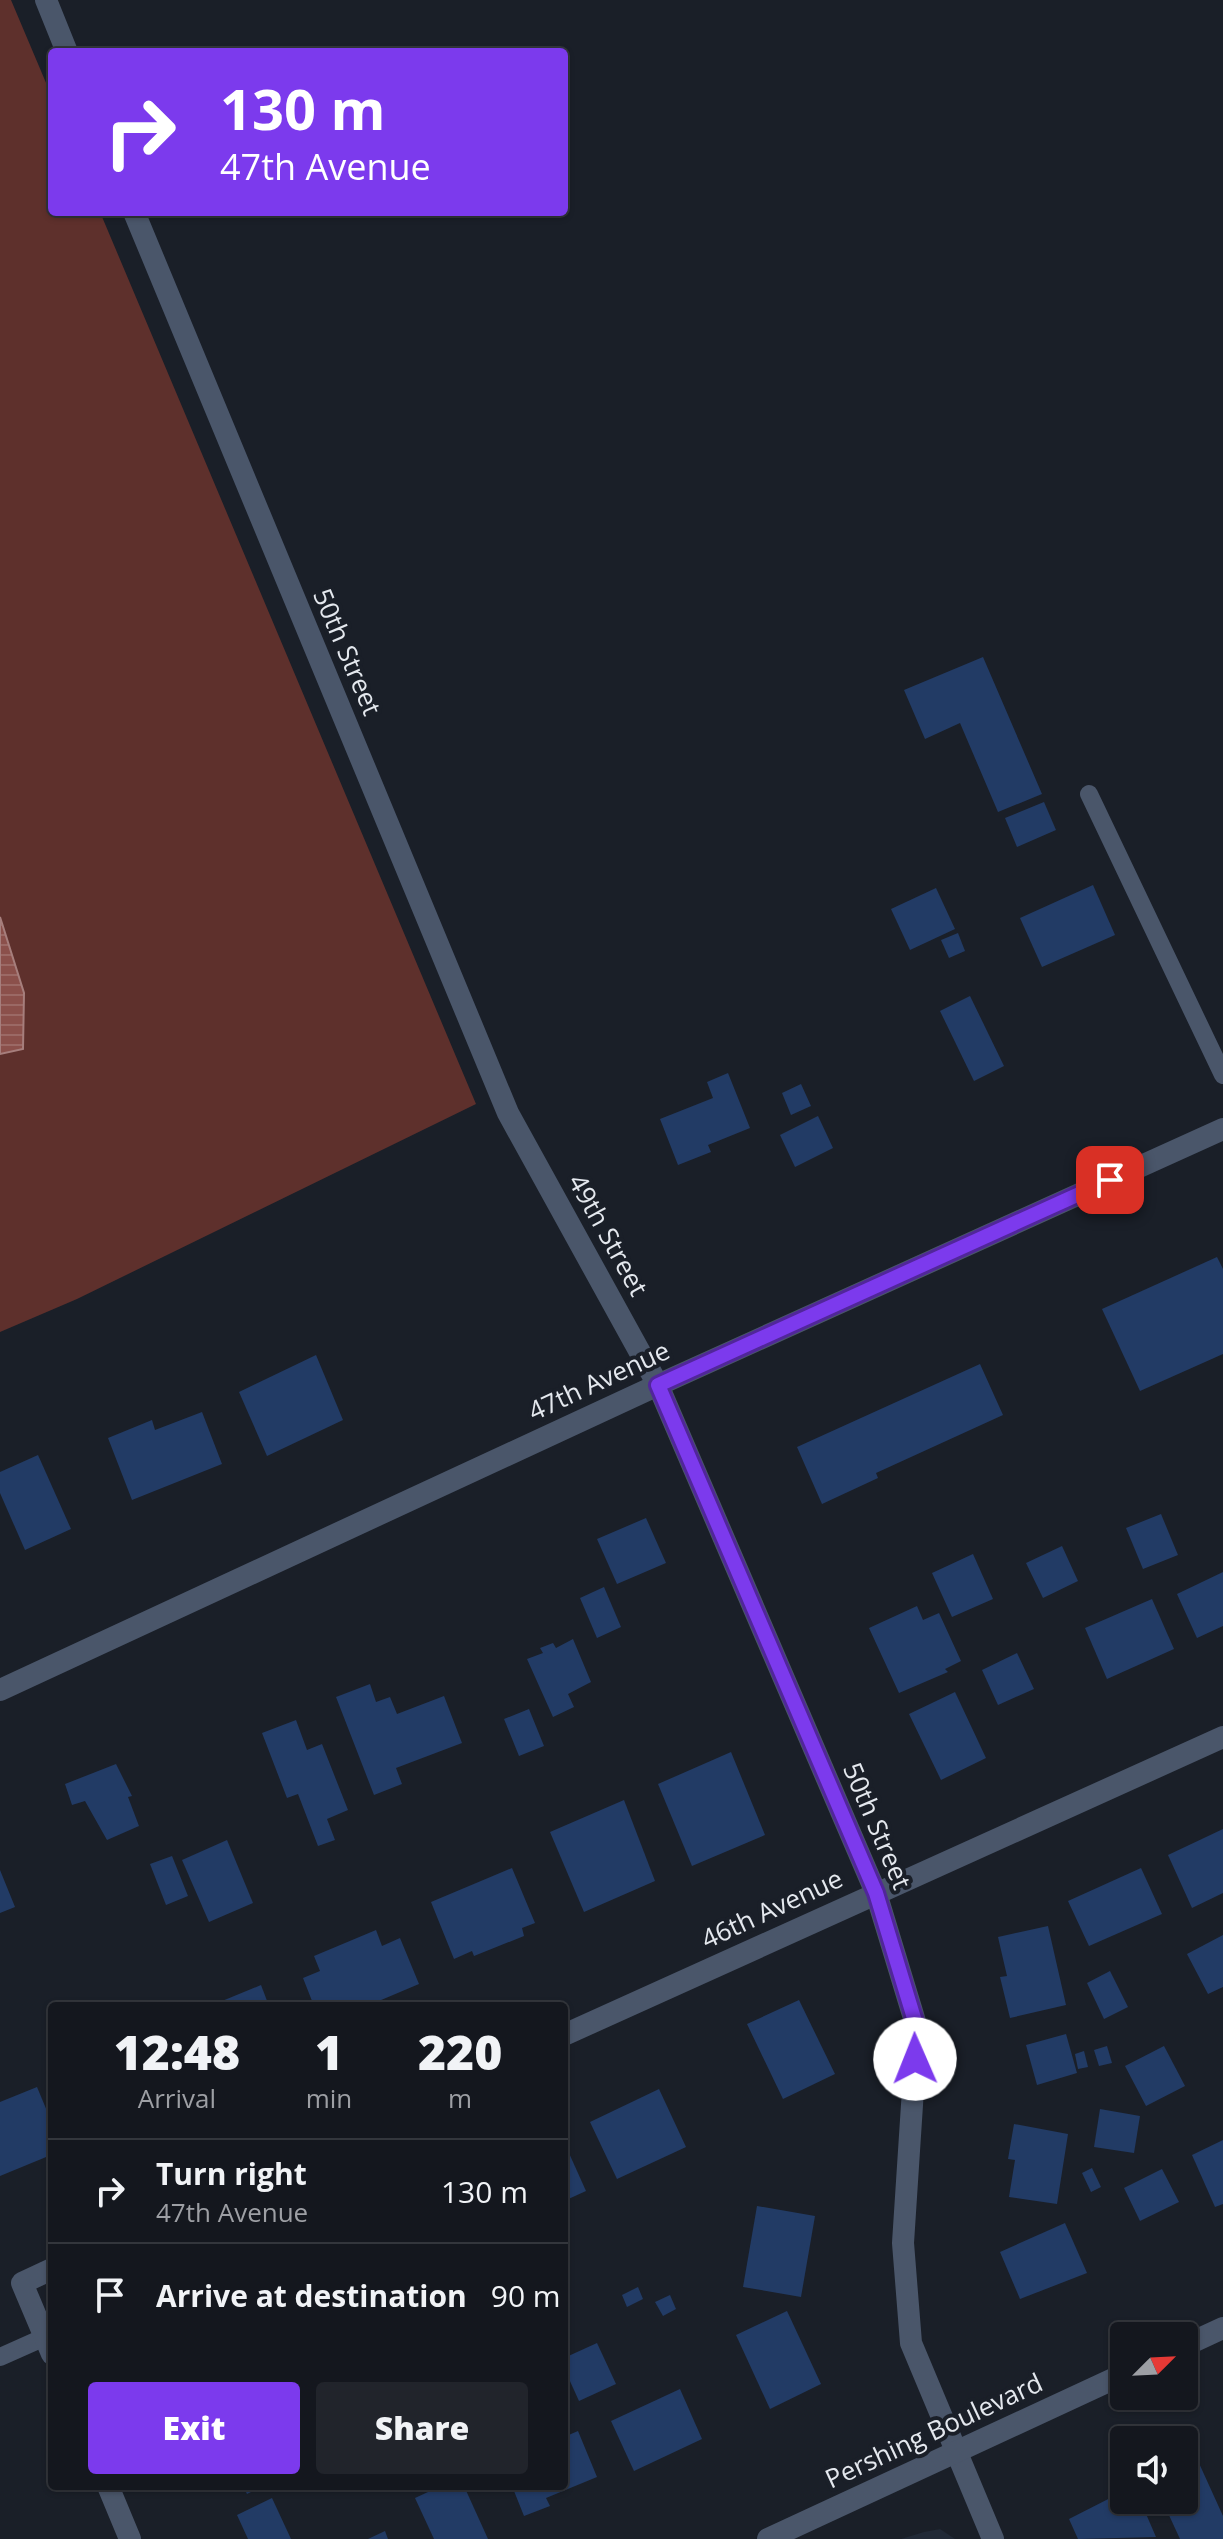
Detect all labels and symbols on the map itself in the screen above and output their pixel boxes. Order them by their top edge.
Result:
street label: 50th Street [305,583,391,720]
pin [1076,1146,1144,1214]
street label: 49th Street [561,1167,657,1302]
street label: 47th Avenue [522,1332,675,1429]
street label: 50th Street [835,1757,921,1894]
street label: 46th Avenue [695,1860,848,1957]
position arrow [873,2017,957,2101]
north arrow [1110,2322,1198,2410]
street label: Pershing Boulevard [819,2364,1048,2496]

